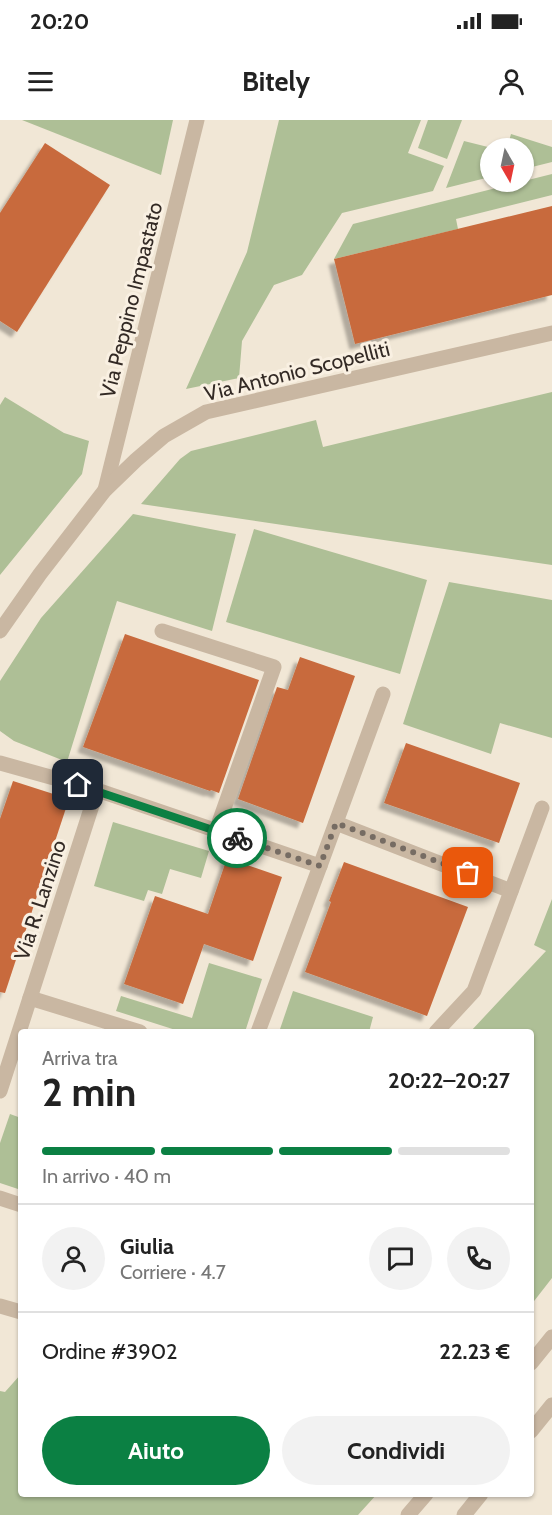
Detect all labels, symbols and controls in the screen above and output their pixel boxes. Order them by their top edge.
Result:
text: 20:20 [30,8,89,35]
icon: menu [24,65,57,98]
text: Bitely [242,65,310,98]
icon: person [495,65,528,98]
north arrow [480,138,534,192]
map controls [480,138,534,192]
street label: Via Peppino Impastato [95,200,167,400]
street label: Via Antonio Scopelliti [202,336,392,406]
pin [52,759,103,810]
icon: home [61,768,94,801]
courier [207,808,267,868]
icon: bike [221,822,254,855]
street label: Via R. Lanzino [9,837,71,963]
pin [442,847,493,898]
icon: bag [451,856,484,889]
text: Arriva tra [42,1046,118,1070]
text: 20:22–20:27 [388,1067,510,1094]
text: 2 min [42,1068,136,1116]
text: In arrivo · 40 m [42,1164,171,1188]
button: person [42,1227,105,1290]
button: chat [369,1227,432,1290]
button: phone [447,1227,510,1290]
text: Giulia [120,1233,174,1260]
text: Corriere · 4.7 [120,1260,226,1284]
text: Ordine #3902 [42,1338,178,1365]
text: 22.23 € [439,1338,510,1365]
button: Aiuto [42,1416,270,1485]
button: Condividi [282,1416,510,1485]

